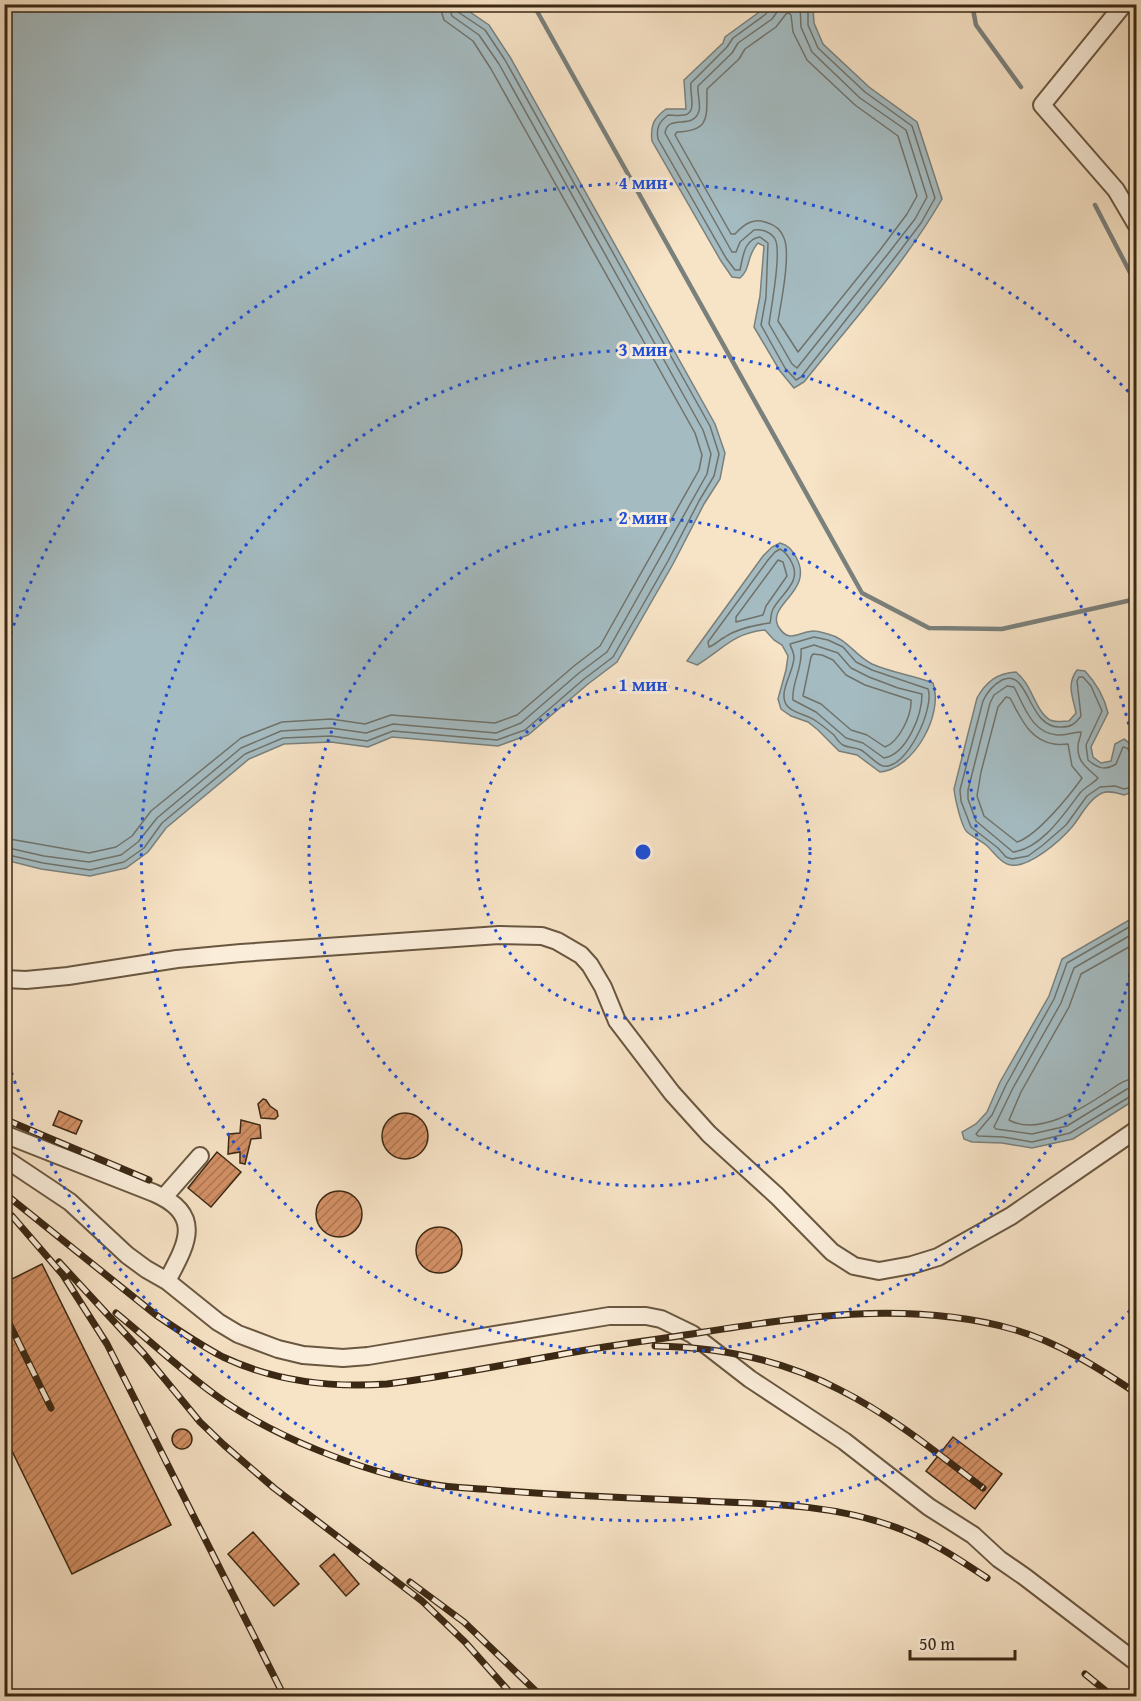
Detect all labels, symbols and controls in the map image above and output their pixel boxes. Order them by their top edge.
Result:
text: 4 мин [618,169,668,196]
text: 3 мин [618,336,668,363]
text: 2 мин [618,504,668,531]
text: 1 мин [618,671,668,698]
centre of rings [633,842,653,862]
scale bar [910,1623,1015,1661]
text: 50 m [919,1630,955,1657]

